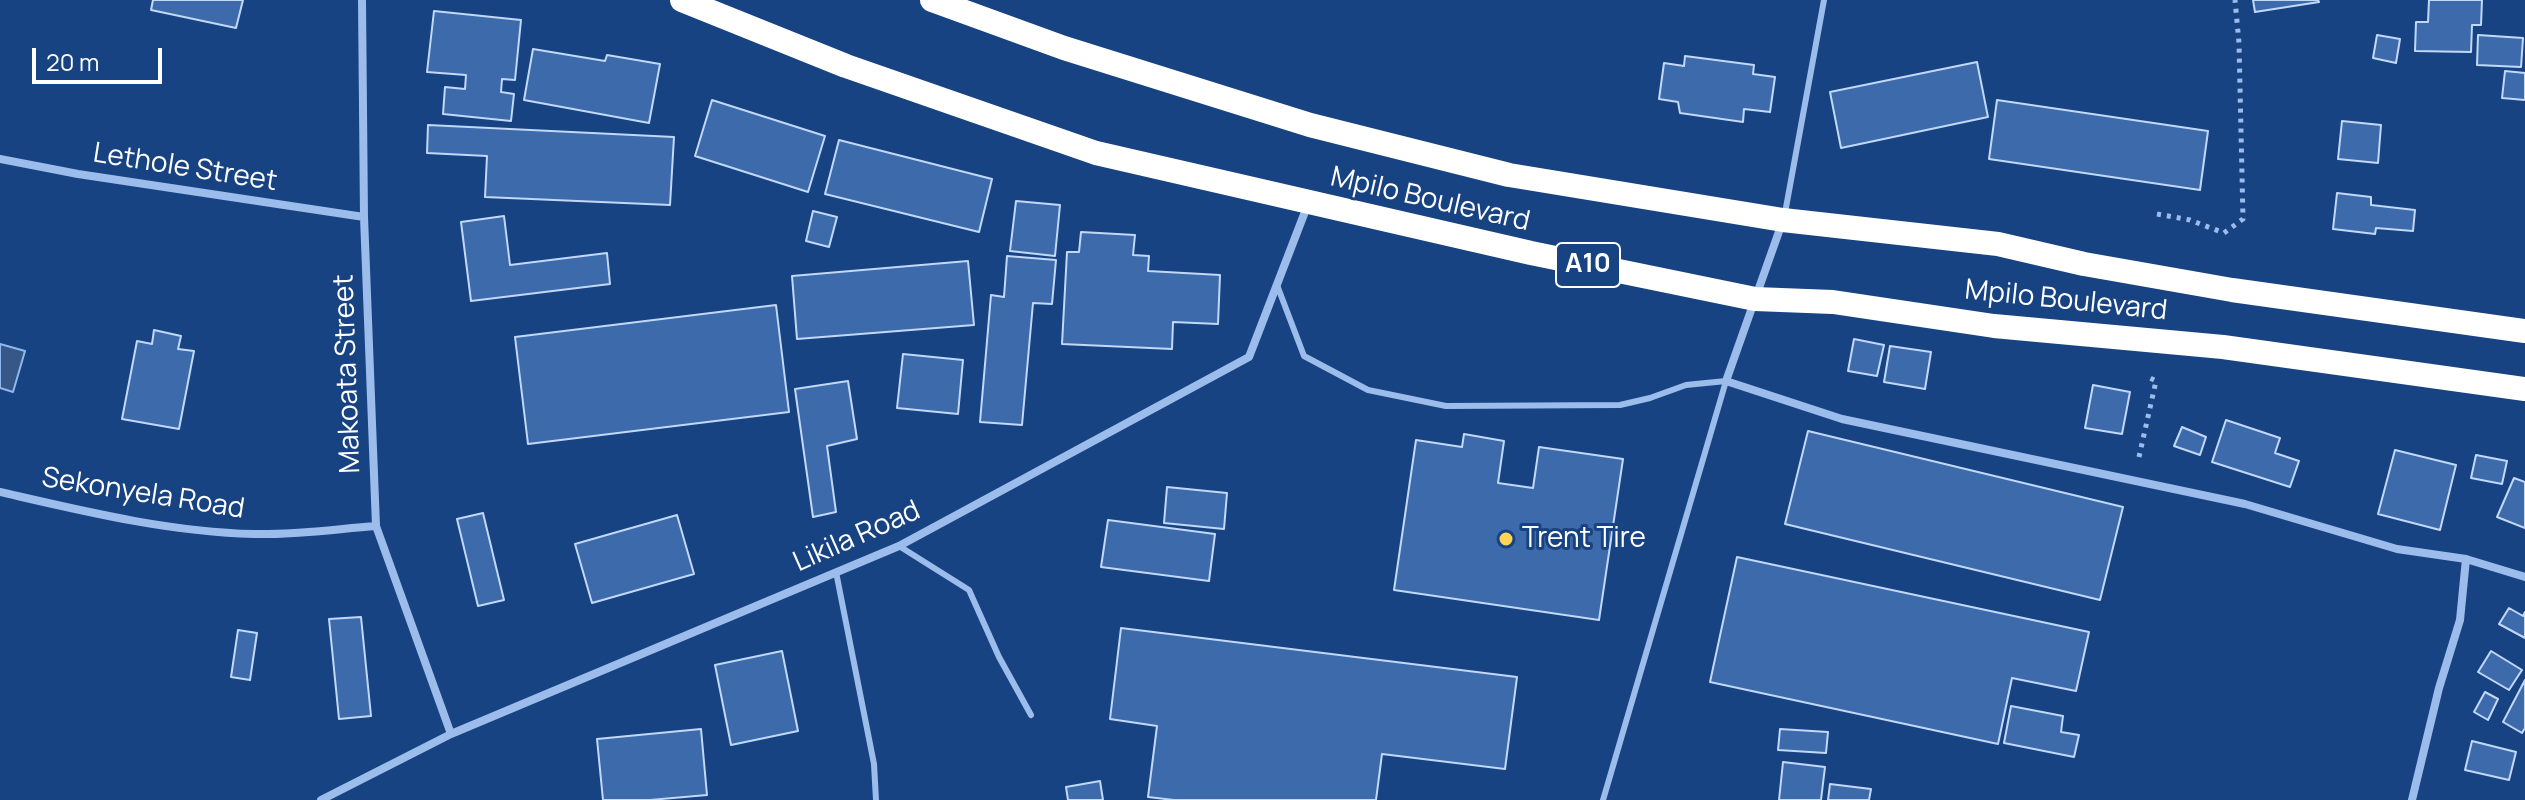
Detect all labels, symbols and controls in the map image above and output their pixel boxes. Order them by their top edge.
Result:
scale bar [36,32,166,82]
text: 20 m [46,45,99,78]
street label: Lethole Street [91,137,279,199]
street label: Mpilo Boulevard [1327,161,1533,239]
road number: A10 [1556,243,1620,287]
street label: Makoata Street [328,274,368,474]
street label: Mpilo Boulevard [1963,274,2169,328]
street label: Sekonyela Road [39,461,247,527]
street label: Likila Road [788,494,926,580]
place label: Trent Tire [1522,522,1646,556]
marker: Trent Tire [1497,530,1515,548]

